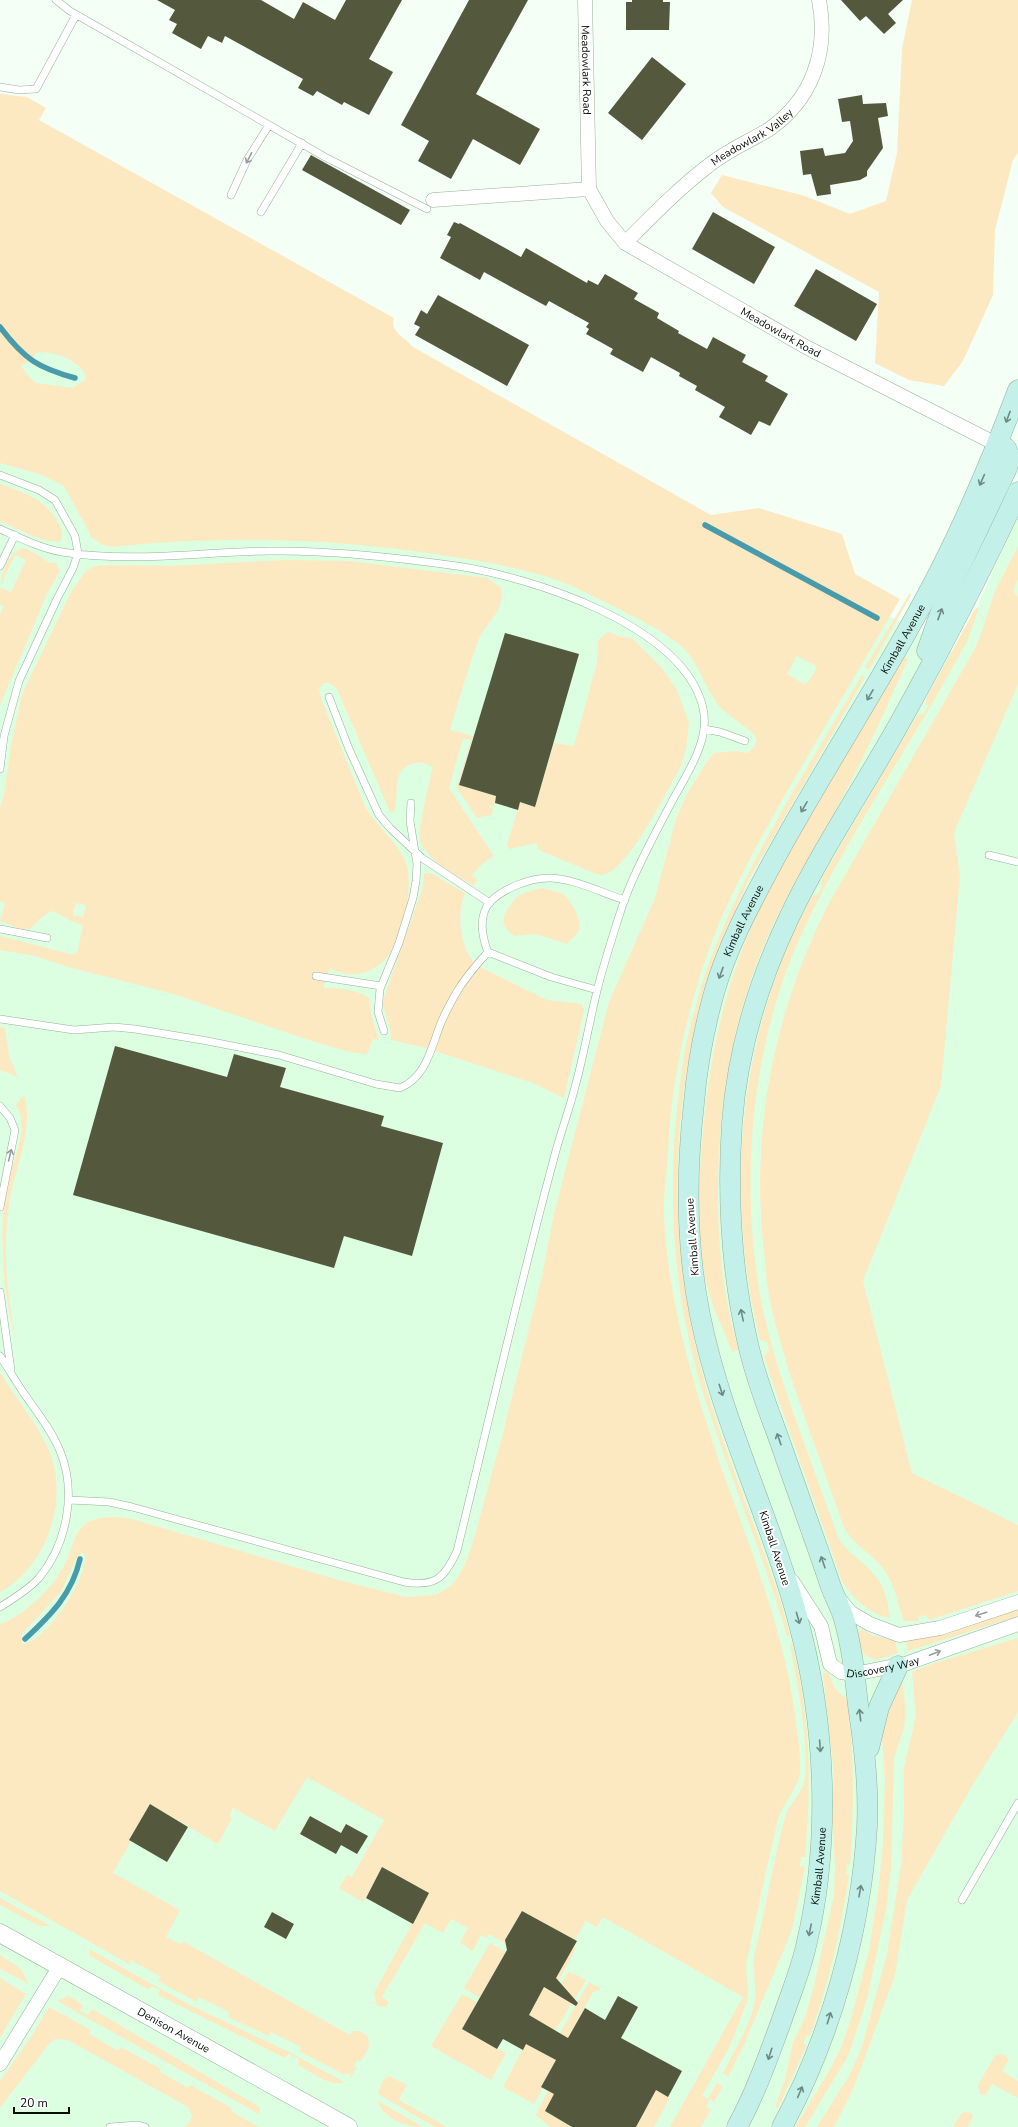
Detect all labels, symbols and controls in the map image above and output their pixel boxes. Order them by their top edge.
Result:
street label: Meadowlark Road [578,25,594,115]
street label: Meadowlark Valley [708,105,797,169]
one-way arrow [244,152,252,164]
street label: Meadowlark Road [738,304,823,361]
one-way arrow [1003,411,1011,423]
one-way arrow [977,474,985,486]
street label: Kimball Avenue [877,601,929,677]
one-way arrow [937,608,944,621]
one-way arrow [865,689,873,701]
one-way arrow [800,801,808,813]
street label: Kimball Avenue [720,882,767,959]
one-way arrow [717,967,725,979]
one-way arrow [7,1149,14,1162]
street label: Kimball Avenue [682,1197,703,1276]
one-way arrow [737,1309,745,1322]
one-way arrow [718,1383,725,1396]
one-way arrow [774,1434,782,1446]
street label: Kimball Avenue [755,1509,794,1588]
one-way arrow [818,1556,826,1568]
one-way arrow [975,1610,987,1618]
one-way arrow [794,1611,802,1624]
one-way arrow [928,1648,940,1656]
street label: Discovery Way [845,1652,922,1682]
one-way arrow [856,1709,864,1722]
one-way arrow [816,1739,823,1752]
street label: Kimball Avenue [807,1827,830,1906]
one-way arrow [856,1885,864,1898]
one-way arrow [805,1923,813,1936]
street label: Denison Avenue [135,2004,213,2057]
one-way arrow [826,2012,834,2024]
one-way arrow [766,2047,773,2060]
one-way arrow [796,2087,804,2099]
scale bar [14,2089,69,2115]
text: 20 m [20,2095,48,2111]

